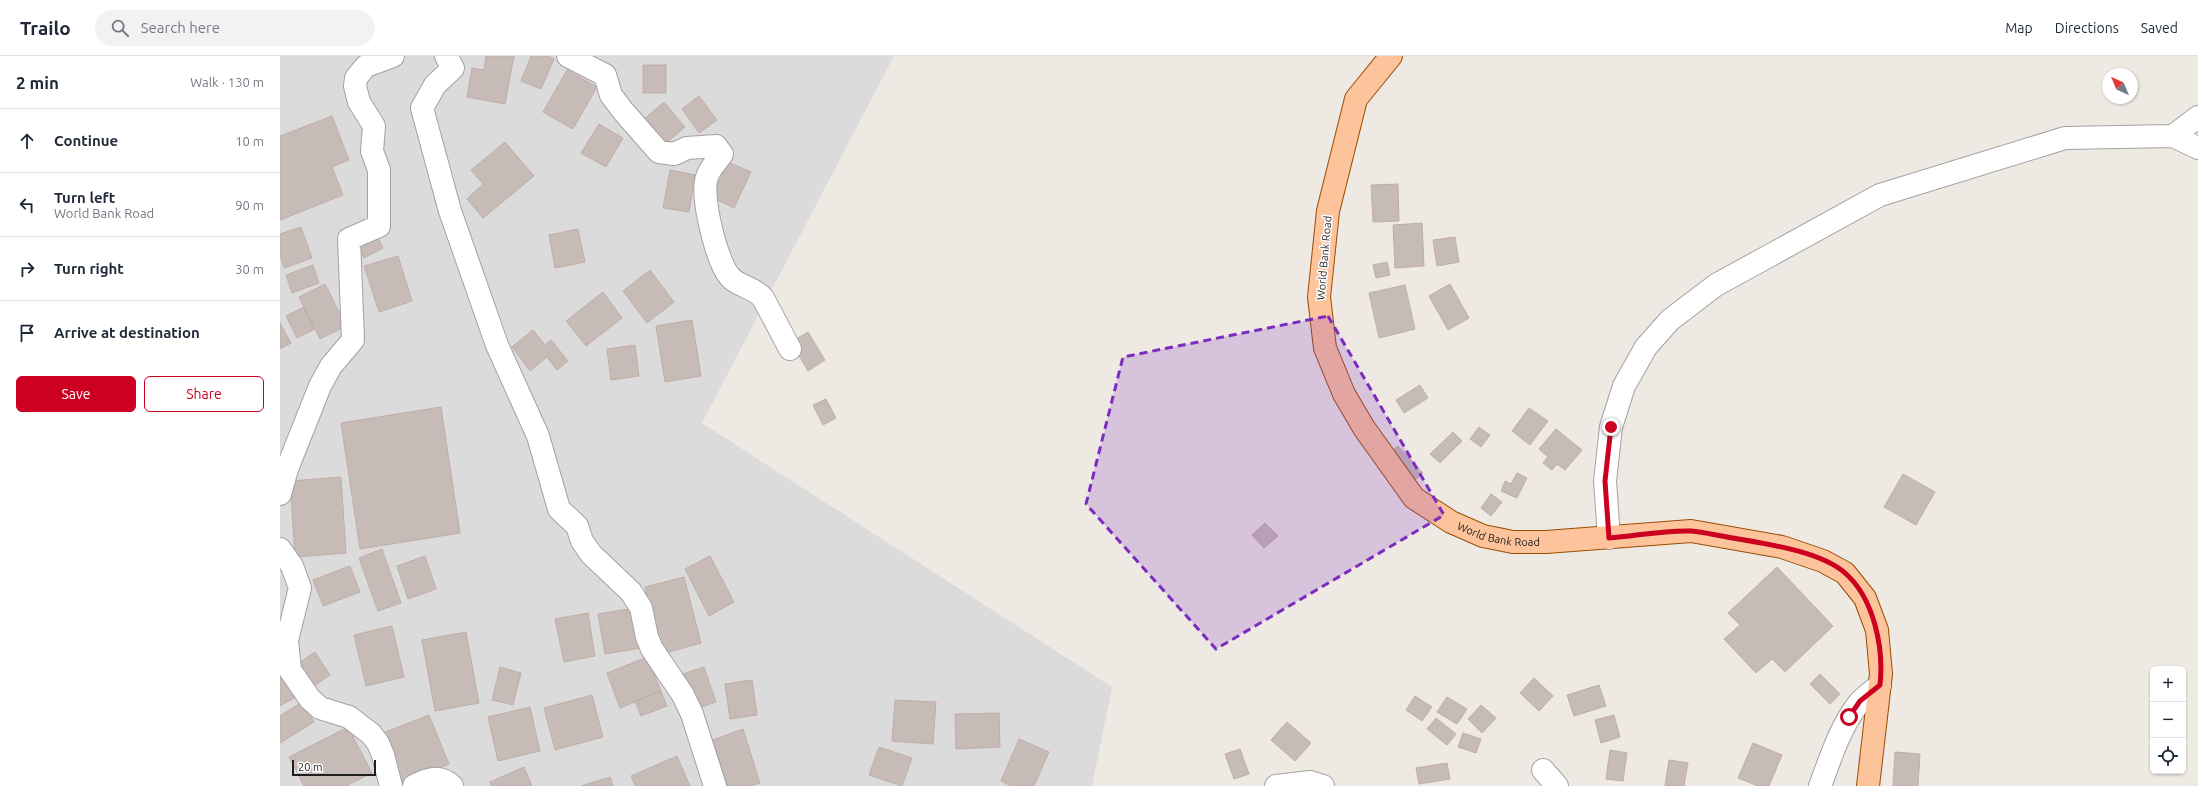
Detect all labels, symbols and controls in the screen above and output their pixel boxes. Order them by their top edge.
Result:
search box [95,10,375,46]
text: Trailo [20,17,71,39]
icon: search [109,17,131,39]
text: Search here [141,19,220,36]
text: Map [2005,20,2033,36]
text: Directions [2055,20,2119,36]
text: Saved [2141,20,2178,36]
north arrow [2102,68,2138,104]
text: 2 min [16,73,59,92]
text: Walk · 130 m [190,75,264,89]
icon: ahead [16,130,38,152]
text: Continue [54,132,118,149]
text: 10 m [235,134,264,148]
text: Turn left [54,189,115,206]
icon: left [16,194,38,216]
text: 90 m [235,198,264,212]
text: World Bank Road [54,206,154,220]
street label: World Bank Road [1314,215,1334,301]
icon: right [16,258,38,280]
text: Turn right [54,260,124,277]
text: 30 m [235,262,264,276]
icon: arrive [16,322,38,344]
text: Arrive at destination [54,324,200,341]
button: Save [16,376,136,412]
button: Share [144,376,264,412]
route end [1602,418,1620,436]
street label: World Bank Road [1455,520,1540,548]
map controls [2150,666,2186,774]
button: + [2150,666,2186,702]
button: − [2150,702,2186,738]
route start [1840,708,1858,726]
button: locate [2150,738,2186,774]
scale bar [292,758,376,777]
text: 20 m [298,761,322,773]

